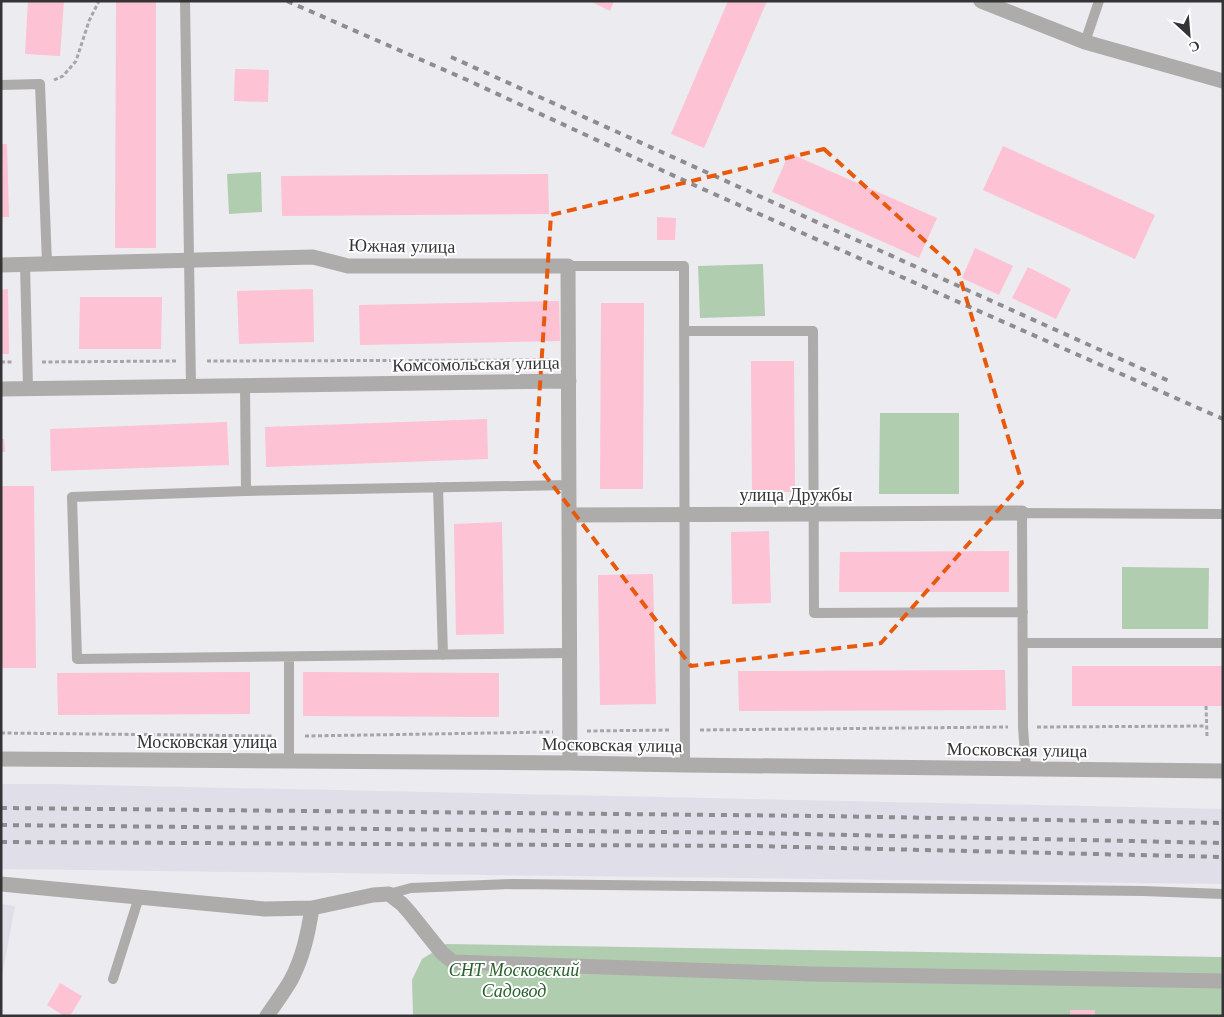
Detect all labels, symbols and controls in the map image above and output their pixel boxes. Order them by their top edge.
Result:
north arrow [1164,10,1214,60]
text: С [1186,36,1203,57]
street label: Южная улица [348,234,456,258]
street label: Комсомольская улица [392,352,560,376]
street label: улица Дружбы [740,484,852,506]
street label: Московская улица [137,731,277,753]
street label: Московская улица [542,733,682,757]
street label: Московская улица [947,738,1087,762]
park label: СНТ Московский Садовод [449,959,579,1002]

